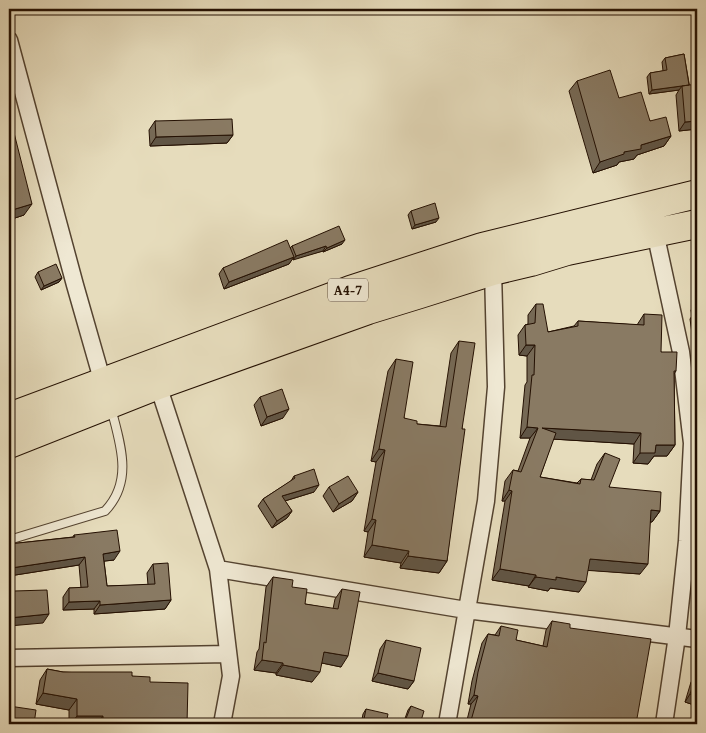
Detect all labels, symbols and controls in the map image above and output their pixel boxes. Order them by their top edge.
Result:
road number: A4-7 [328,278,368,302]

